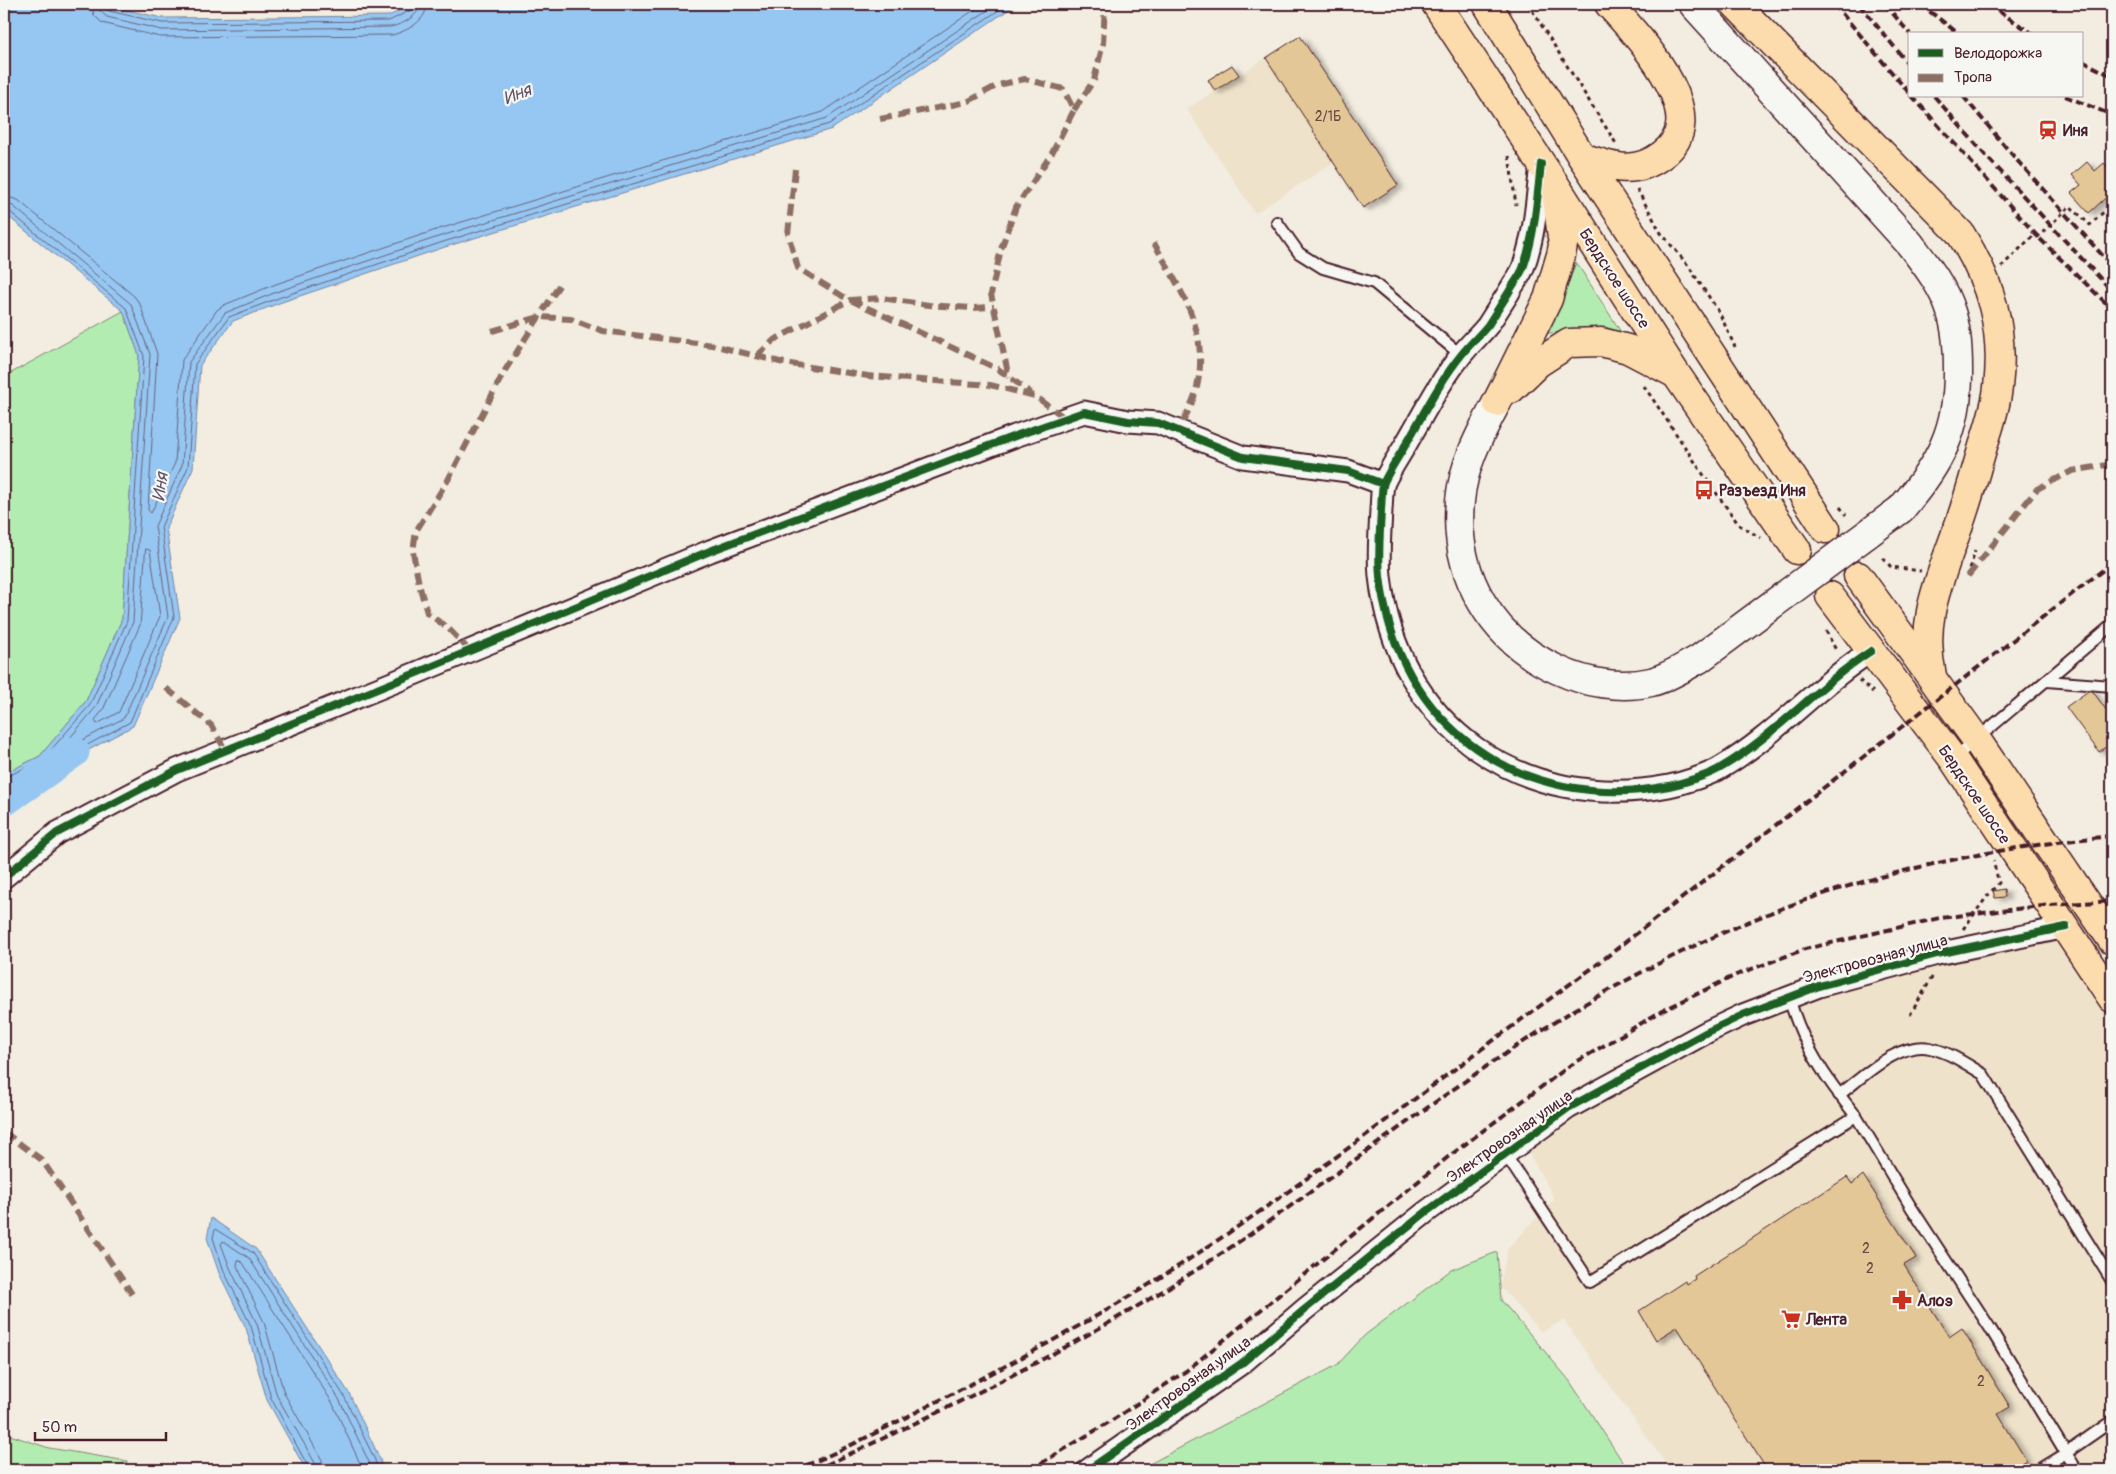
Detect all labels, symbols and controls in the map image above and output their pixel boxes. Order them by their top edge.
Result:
legend [1908,32,2084,98]
text: Велодорожка [1954,44,2042,63]
text: Тропа [1954,68,1992,87]
water label: Иня [500,78,536,110]
house number: 2/1Б [1315,108,1341,125]
station icon: Иня [2037,119,2059,141]
place label: Иня [2063,121,2089,141]
street label: Бердское шоссе [1574,225,1654,332]
water label: Иня [147,470,174,502]
bus stop icon: Разъезд Иня [1693,479,1715,501]
place label: Разъезд Иня [1719,481,1806,501]
street label: Бердское шоссе [1934,741,2015,848]
street label: Электровозная улица [1801,930,1950,988]
street label: Электровозная улица [1443,1086,1576,1188]
house number: 2 [1862,1240,1870,1257]
house number: 2 [1866,1260,1874,1277]
pharmacy icon: Алоэ [1891,1289,1913,1311]
place label: Алоэ [1917,1291,1953,1311]
supermarket icon: Лента [1780,1308,1802,1330]
place label: Лента [1805,1310,1847,1330]
street label: Электровозная улица [1123,1332,1255,1436]
house number: 2 [1977,1373,1985,1390]
scale bar [35,1409,166,1441]
text: 50 m [42,1418,77,1437]

